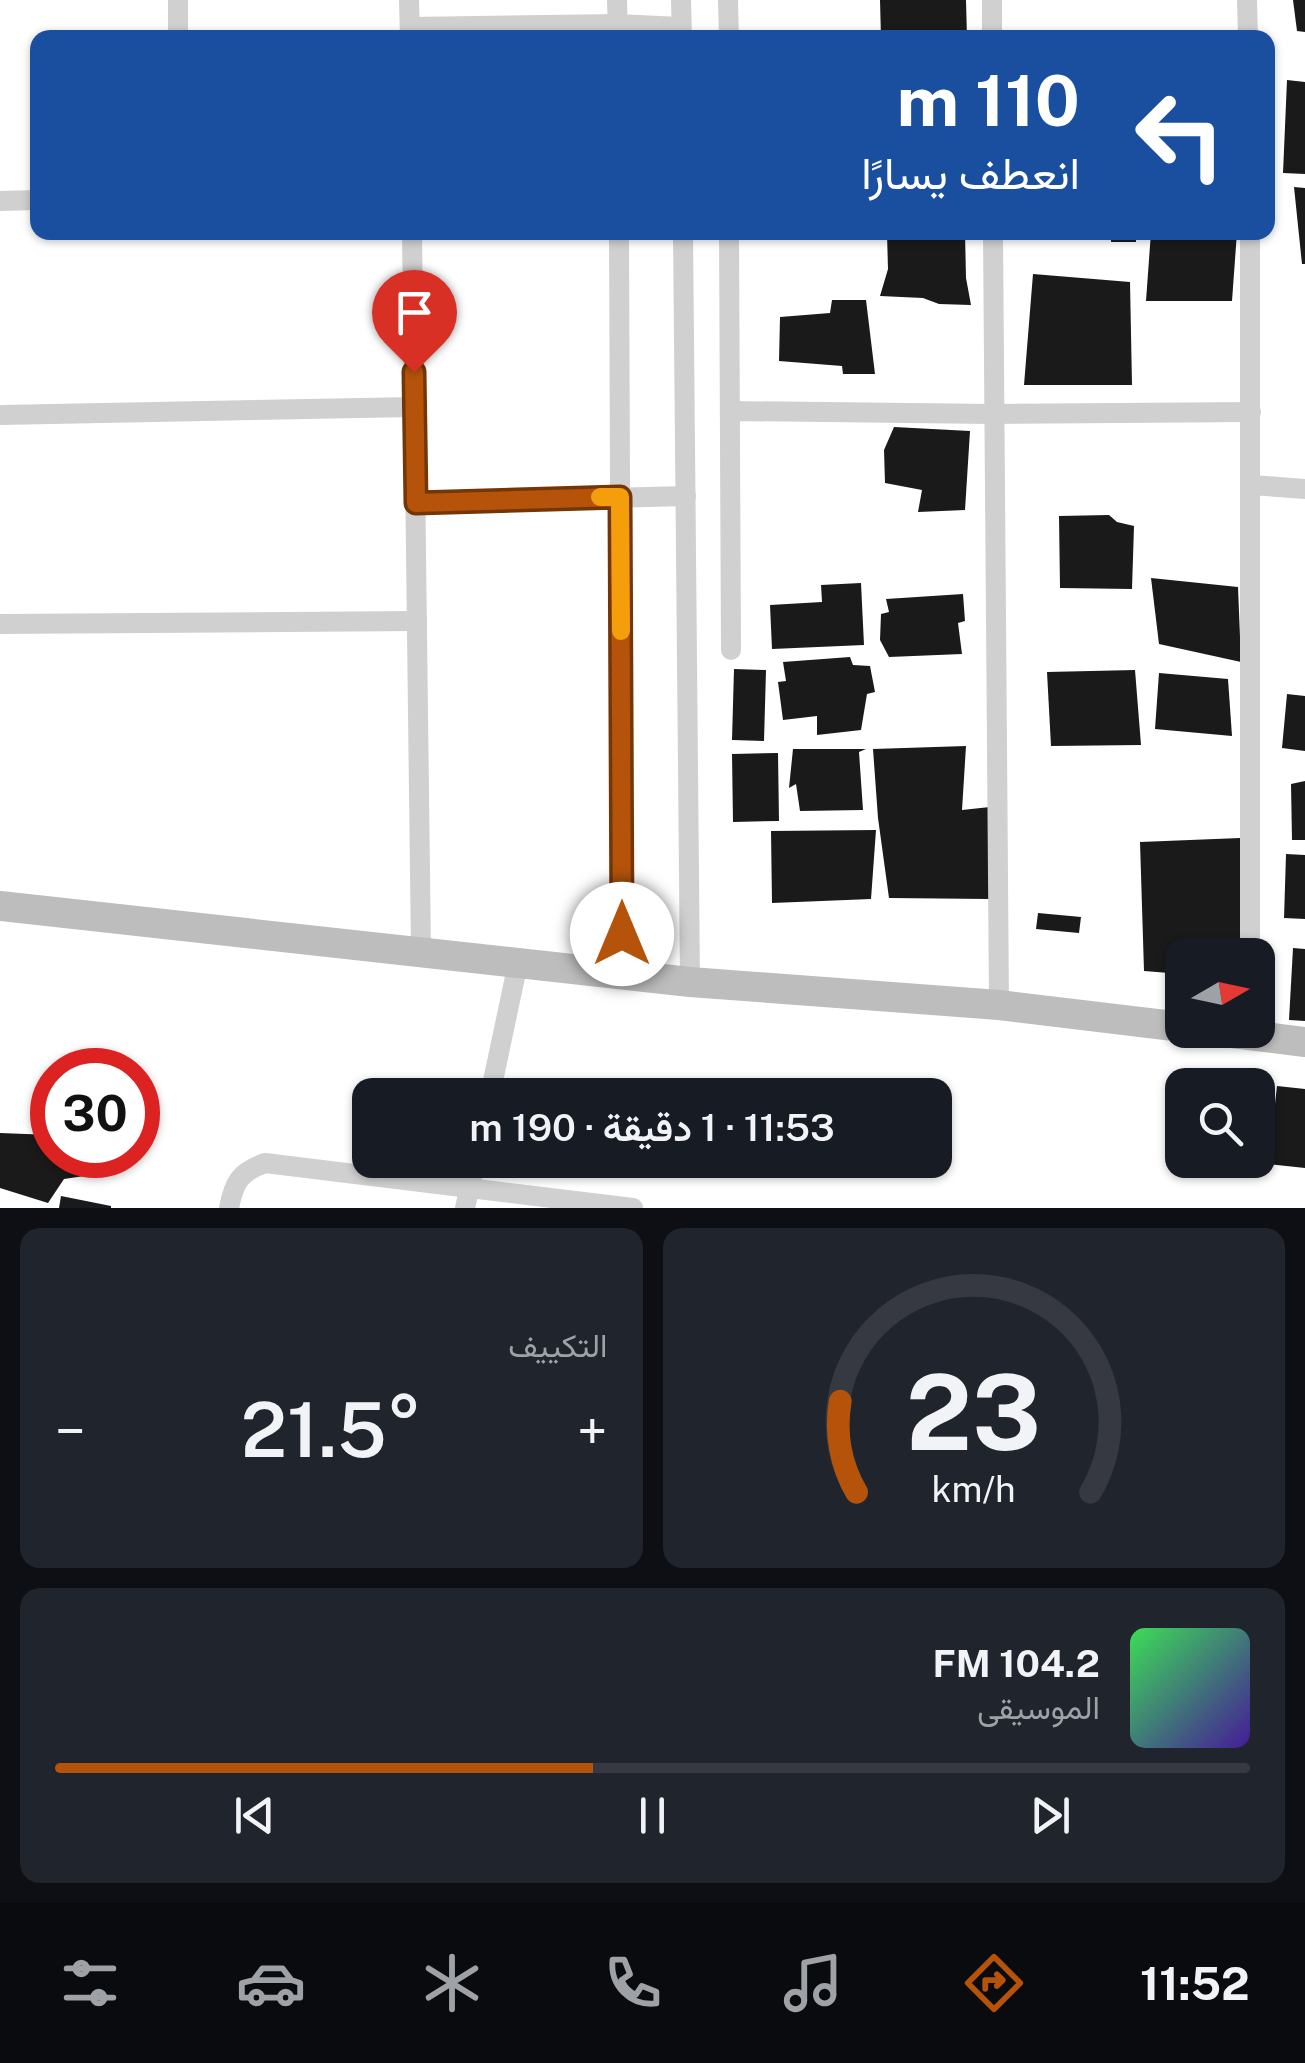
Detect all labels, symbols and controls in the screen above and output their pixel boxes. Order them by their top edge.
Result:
text: 110 m [896,59,1080,142]
icon: left [1115,70,1245,200]
text: انعطف يسارًا [861,146,1080,199]
pin [372,270,457,373]
icon: arrive [387,285,442,340]
position arrow [570,882,674,986]
north arrow [1165,938,1275,1048]
map controls [1165,938,1275,1178]
speed limit sign: 30 [30,1048,160,1178]
button: search [1165,1068,1275,1178]
text: 11:53 · 1 دقيقة · 190 m [469,1105,835,1150]
text: التكييف [508,1327,608,1364]
text: 23 [906,1351,1041,1473]
text: 21.5° [241,1386,422,1474]
text: − [55,1399,86,1463]
text: + [577,1399,607,1463]
text: km/h [932,1468,1016,1510]
text: 104.2 FM [933,1641,1100,1686]
text: الموسيقى [977,1689,1100,1726]
icon: previous [227,1788,282,1843]
icon: pause [625,1788,680,1843]
icon: next [1023,1788,1078,1843]
icon: filters [55,1948,125,2018]
icon: car [236,1948,306,2018]
icon: climate [417,1948,487,2018]
icon: phone [598,1948,668,2018]
icon: music [778,1948,848,2018]
icon: directions [959,1948,1029,2018]
text: 11:52 [1140,1957,1250,2010]

